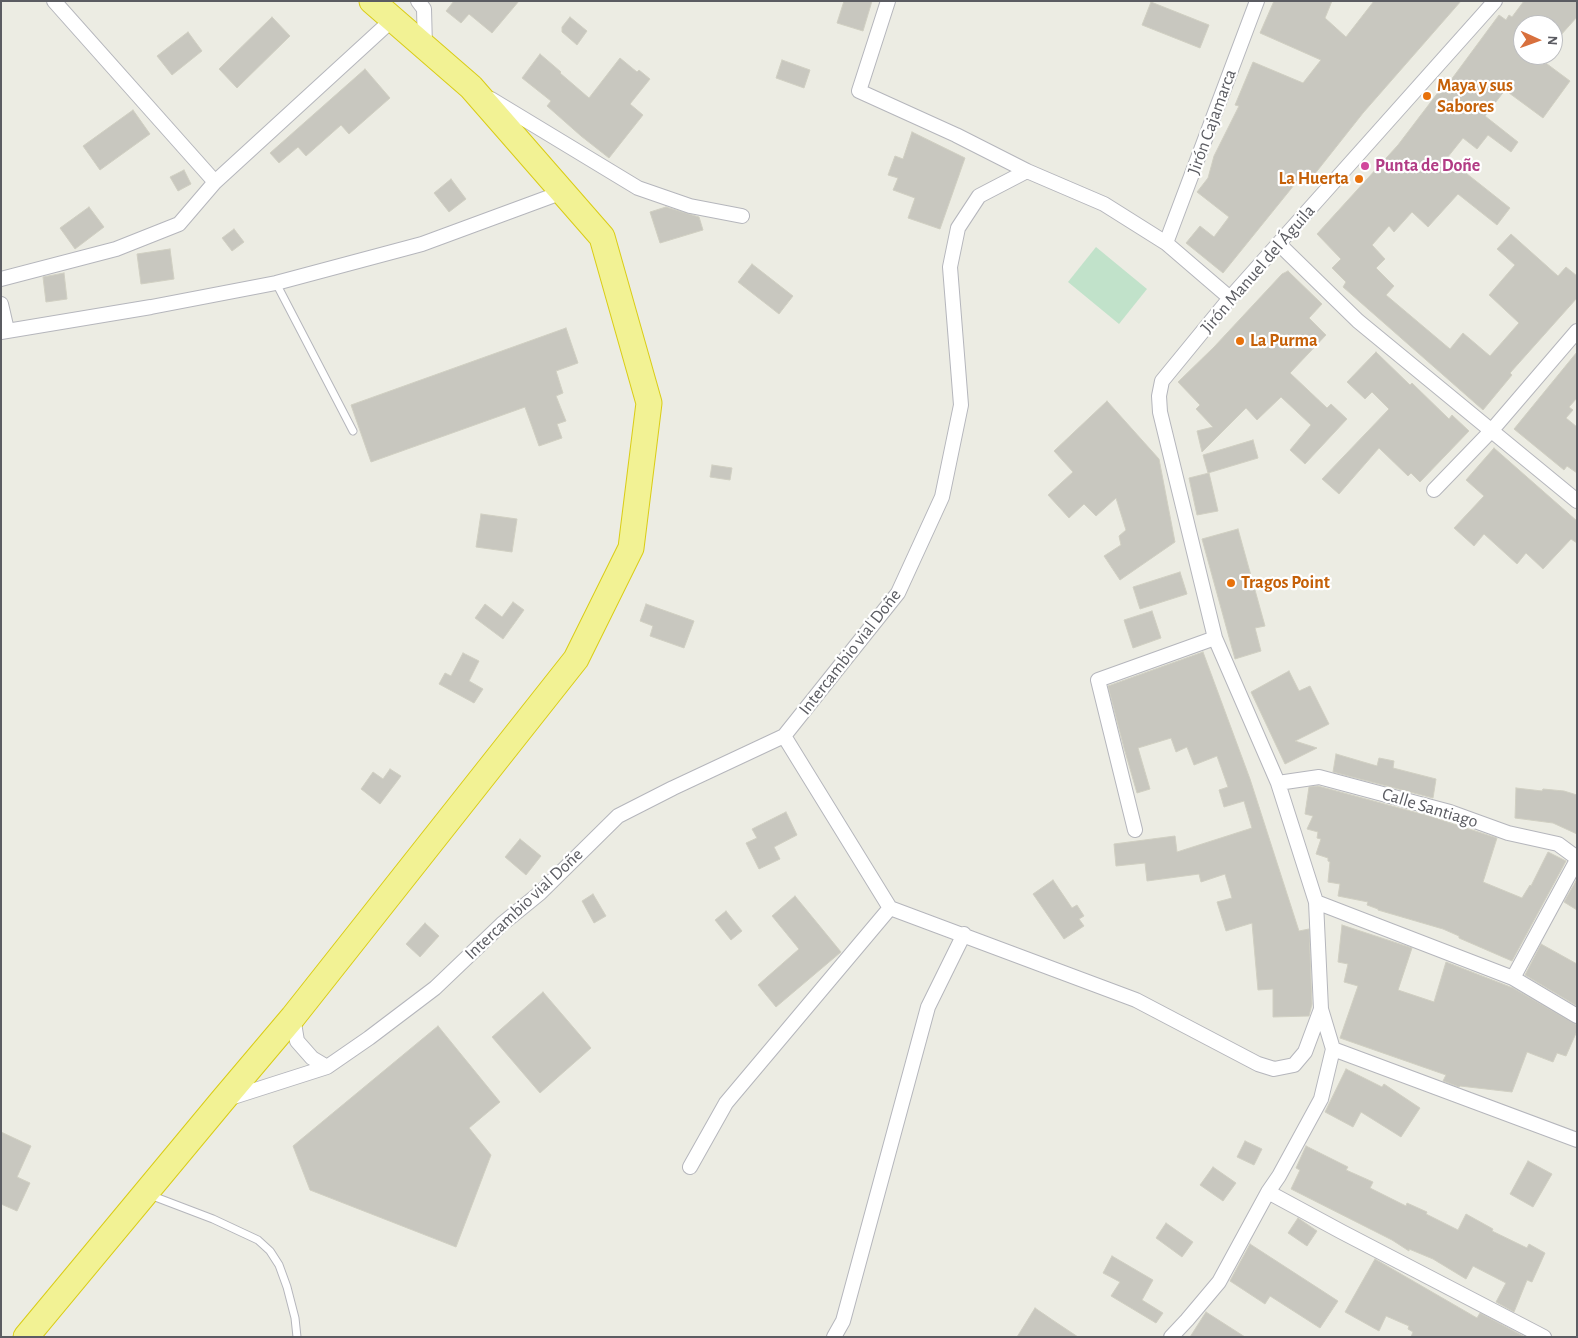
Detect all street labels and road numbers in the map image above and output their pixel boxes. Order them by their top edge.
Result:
street label: Jirón Cajamarca [1183,66,1241,178]
street label: Jirón Manuel del Águila [1196,200,1320,338]
street label: Intercambio vial Doñe [794,585,906,719]
street label: Calle Santiago [1379,783,1481,833]
street label: Intercambio vial Doñe [460,844,588,964]

